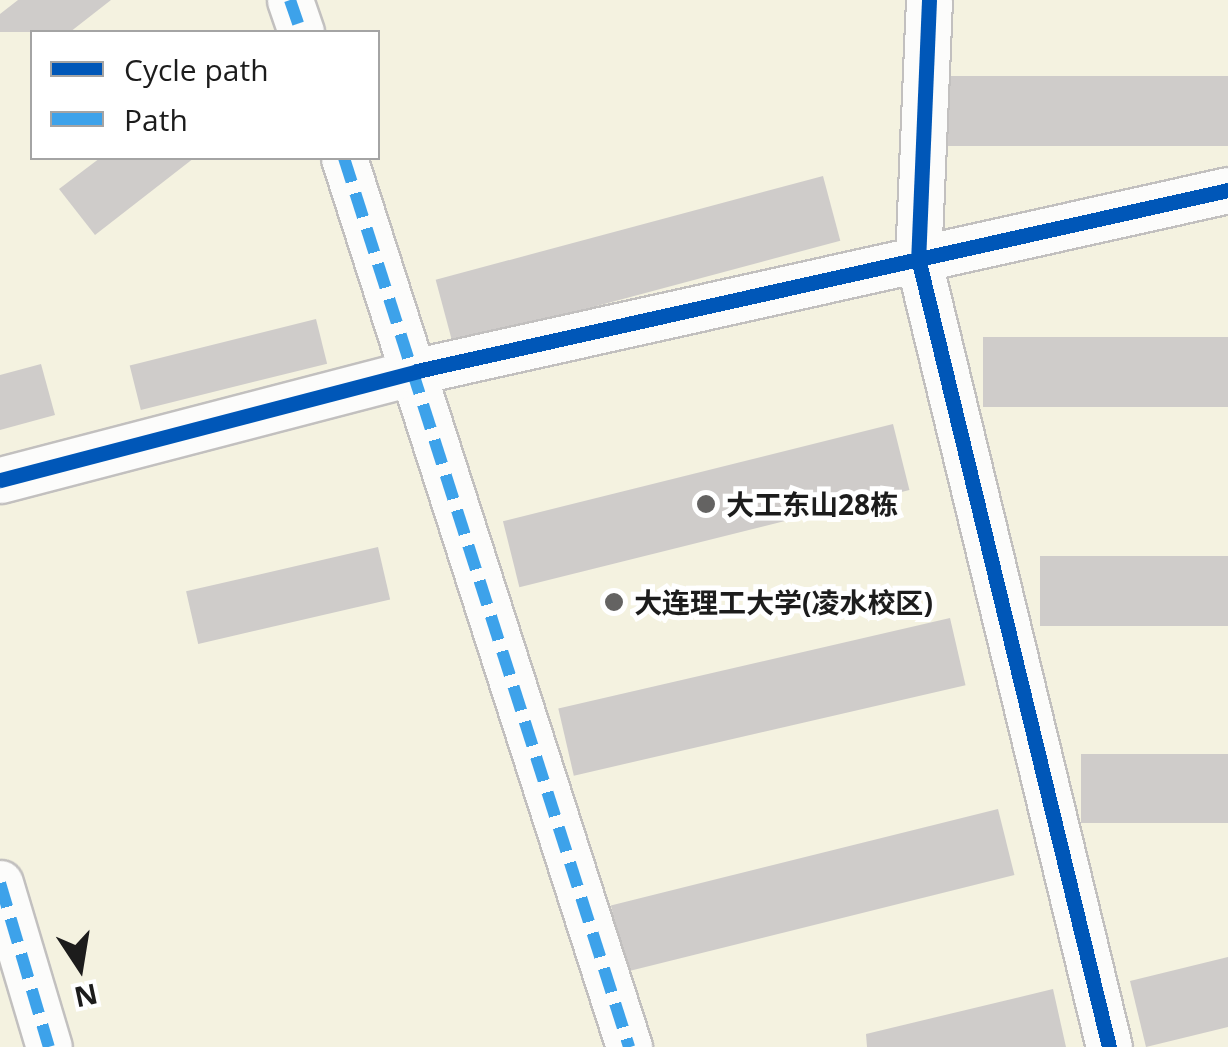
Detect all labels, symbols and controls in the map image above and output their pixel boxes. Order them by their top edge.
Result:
legend [30,30,380,160]
text: Cycle path [124,49,269,90]
text: Path [124,99,188,140]
place label: 大工东山28栋 [726,487,898,521]
marker: 大工东山28栋 [695,493,717,515]
place label: 大连理工大学(凌水校区) [634,585,933,619]
marker: 大连理工大学(凌水校区) [603,591,625,613]
north arrow [30,917,130,1017]
text: N [71,975,101,1017]

